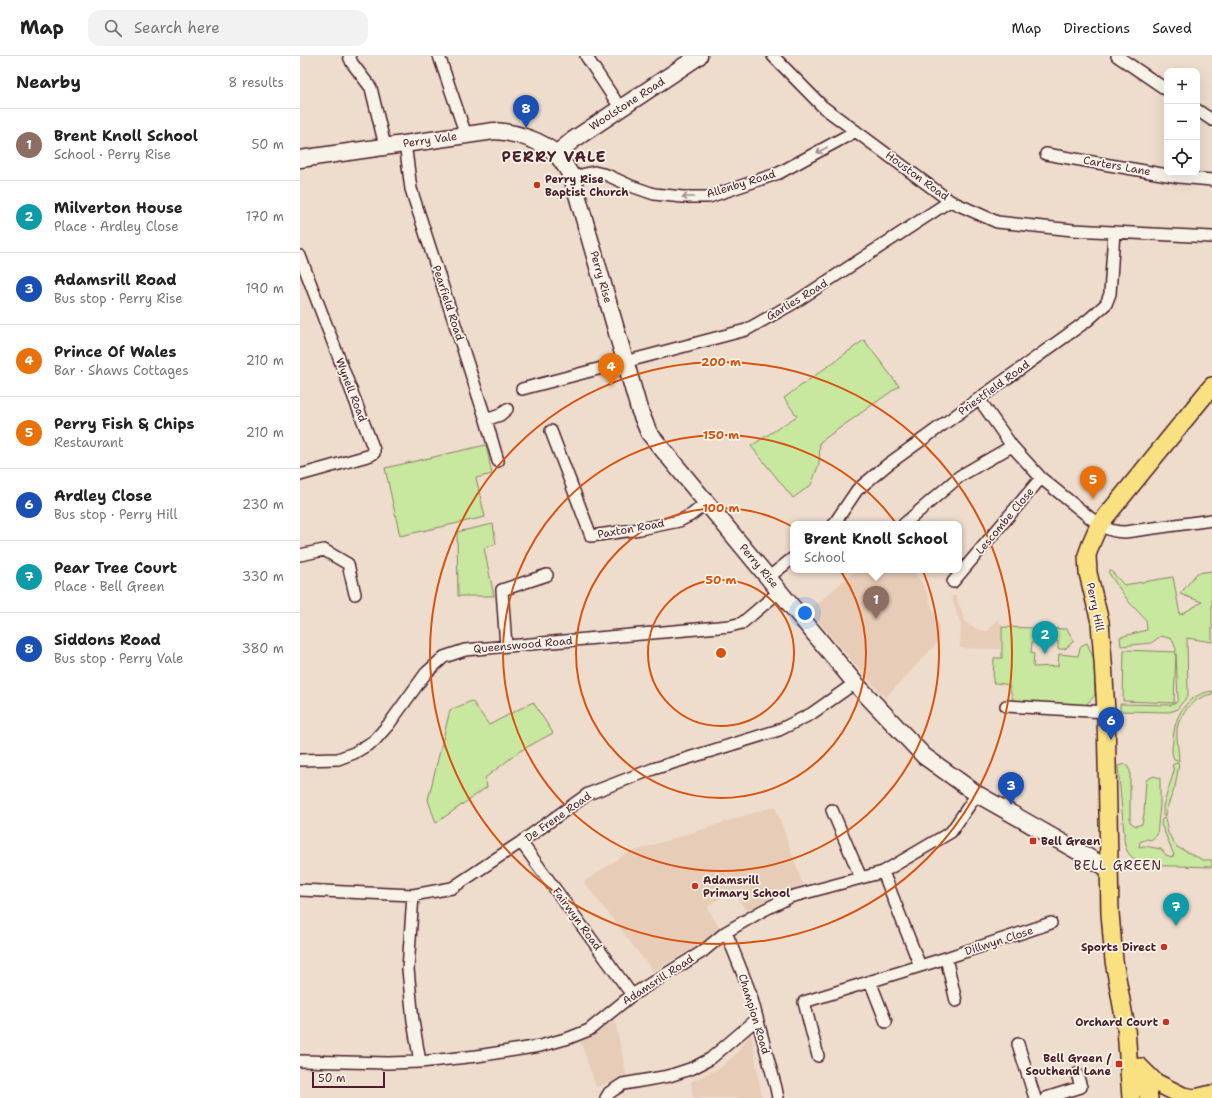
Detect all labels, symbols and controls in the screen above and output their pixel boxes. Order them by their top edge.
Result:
search box [88,10,368,46]
text: Map [20,15,64,40]
icon: search [102,17,124,39]
text: Search here [134,18,220,38]
text: Map [1012,19,1042,37]
text: Directions [1064,19,1130,37]
text: Saved [1152,19,1192,37]
map controls [1164,68,1200,176]
button: + [1164,68,1200,104]
text: Nearby [16,71,81,93]
text: 8 results [228,74,284,91]
street label: Woolstone Road [586,74,668,134]
pin: 8 [513,95,539,128]
button: − [1164,104,1200,140]
text: Brent Knoll School [54,126,198,146]
street label: Perry Vale [402,129,458,151]
text: 1 [26,136,32,153]
text: 50 m [251,136,284,153]
button: locate [1164,140,1200,176]
text: School · Perry Rise [54,146,171,163]
one-way arrow [816,146,828,154]
district label: PERRY VALE [501,147,607,167]
street label: Houston Road [882,148,952,204]
street label: Carters Lane [1082,153,1152,179]
street label: Allenby Road [705,166,777,202]
place label: Perry Rise Baptist Church [545,172,629,200]
marker: Perry Rise Baptist Church [532,180,542,190]
one-way arrow [682,193,695,201]
text: Milverton House [54,198,183,218]
text: 2 [24,208,34,225]
text: 170 m [246,208,284,225]
text: Place · Ardley Close [54,218,179,235]
street label: Perry Rise [586,249,616,305]
street label: Pearfield Road [429,263,467,343]
text: Adamsrill Road [54,270,177,290]
street label: Garlies Road [764,276,830,324]
text: 3 [24,280,34,297]
text: 190 m [245,280,284,297]
text: Bus stop · Perry Rise [54,290,183,307]
text: Prince Of Wales [54,342,176,362]
text: 4 [24,352,34,369]
text: 210 m [246,352,284,369]
pin: 4 [598,353,624,386]
text: 200 m [701,354,741,370]
street label: Wynell Road [332,356,370,424]
street label: Priestfield Road [955,357,1033,419]
text: Bar · Shaws Cottages [54,362,189,379]
text: Perry Fish & Chips [54,414,194,434]
text: 5 [25,424,33,441]
text: 210 m [246,424,284,441]
text: 150 m [703,427,739,443]
text: Restaurant [54,434,124,451]
pin: 5 [1080,466,1106,499]
street label: Lescombe Close [973,484,1037,558]
text: Ardley Close [54,486,152,506]
text: 6 [24,496,34,513]
text: 230 m [242,496,284,513]
text: 100 m [703,500,740,516]
text: Bus stop · Perry Hill [54,506,177,523]
street label: Paxton Road [596,516,666,542]
popup [790,521,962,573]
text: Brent Knoll School [804,529,948,549]
street label: Perry Rise [736,541,782,591]
text: School [804,549,845,566]
text: Pear Tree Court [54,558,177,578]
text: 7 [24,568,34,585]
text: 330 m [242,568,284,585]
text: 50 m [706,572,737,588]
text: Place · Bell Green [54,578,164,595]
street label: Perry Hill [1083,581,1108,633]
pin: 1 [863,586,889,619]
your location [795,603,815,623]
pin: 2 [1032,621,1058,654]
text: Siddons Road [54,630,161,650]
street label: Queenswood Road [473,633,573,657]
text: 8 [24,640,34,657]
text: 380 m [242,640,284,657]
centre of rings [714,646,728,660]
text: Bus stop · Perry Vale [54,650,183,667]
pin: 6 [1098,707,1124,740]
pin: 3 [998,772,1024,805]
street label: De Frene Road [522,789,594,845]
place label: Bell Green [1041,834,1101,849]
marker: Bell Green [1028,836,1038,846]
district label: BELL GREEN [1074,857,1162,874]
place label: Adamsrill Primary School [703,873,790,901]
marker: Adamsrill Primary School [690,881,700,891]
street label: Fairwyn Road [549,885,605,954]
pin: 7 [1163,893,1189,926]
street label: Dillwyn Close [963,923,1035,959]
place label: Sports Direct [1081,940,1157,955]
marker: Sports Direct [1159,942,1169,952]
street label: Adamsrill Road [619,951,697,1009]
street label: Champion Road [735,972,773,1056]
place label: Orchard Court [1075,1015,1159,1030]
marker: Orchard Court [1161,1017,1171,1027]
place label: Bell Green / Southend Lane [1026,1051,1112,1079]
marker: Bell Green / Southend Lane [1114,1059,1124,1069]
scale bar [312,1070,385,1089]
text: 50 m [318,1071,346,1086]

